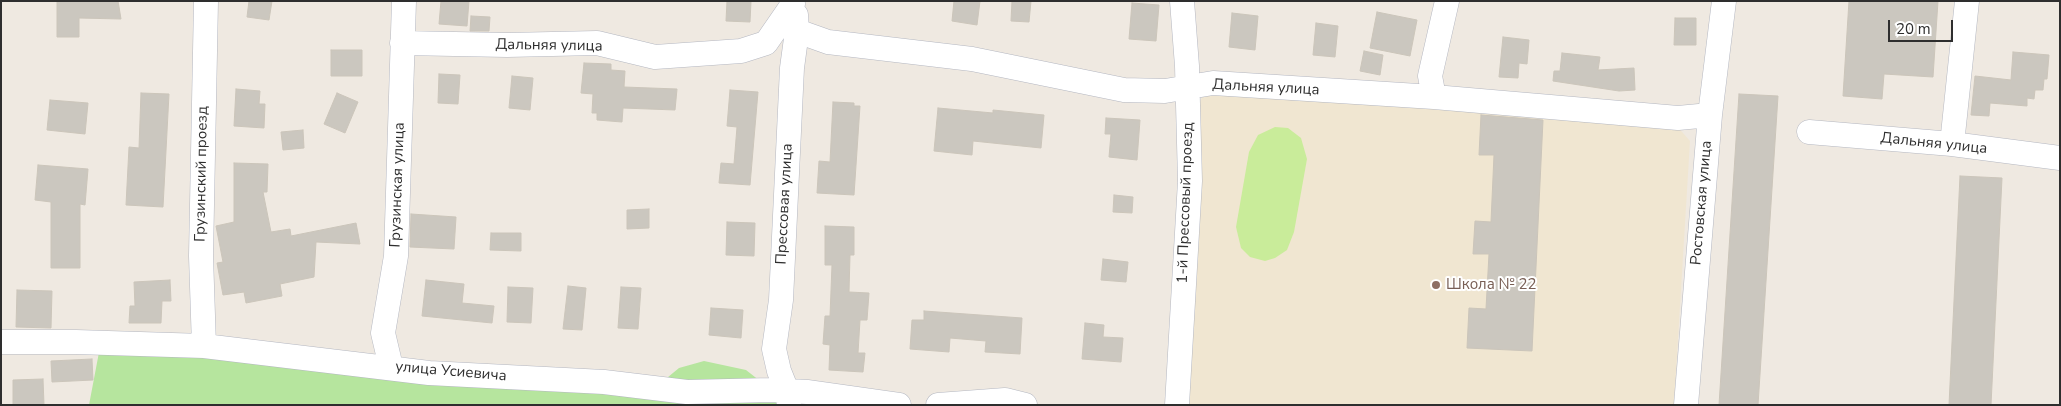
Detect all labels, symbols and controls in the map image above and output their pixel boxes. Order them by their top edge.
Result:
scale bar [1891,10,1956,42]
text: 20 m [1896,19,1931,39]
street label: Дальняя улица [495,36,603,56]
street label: Дальняя улица [1212,76,1320,100]
street label: Грузинский проезд [192,106,212,242]
street label: Грузинская улица [387,122,409,248]
street label: 1-й Прессовый проезд [1174,122,1198,284]
street label: Дальняя улица [1880,129,1988,159]
street label: Ростовская улица [1688,140,1716,266]
street label: Прессовая улица [773,143,797,265]
place label: Школа № 22 [1446,276,1537,294]
marker: Школа № 22 [1430,279,1442,291]
street label: улица Усиевича [395,358,507,386]

